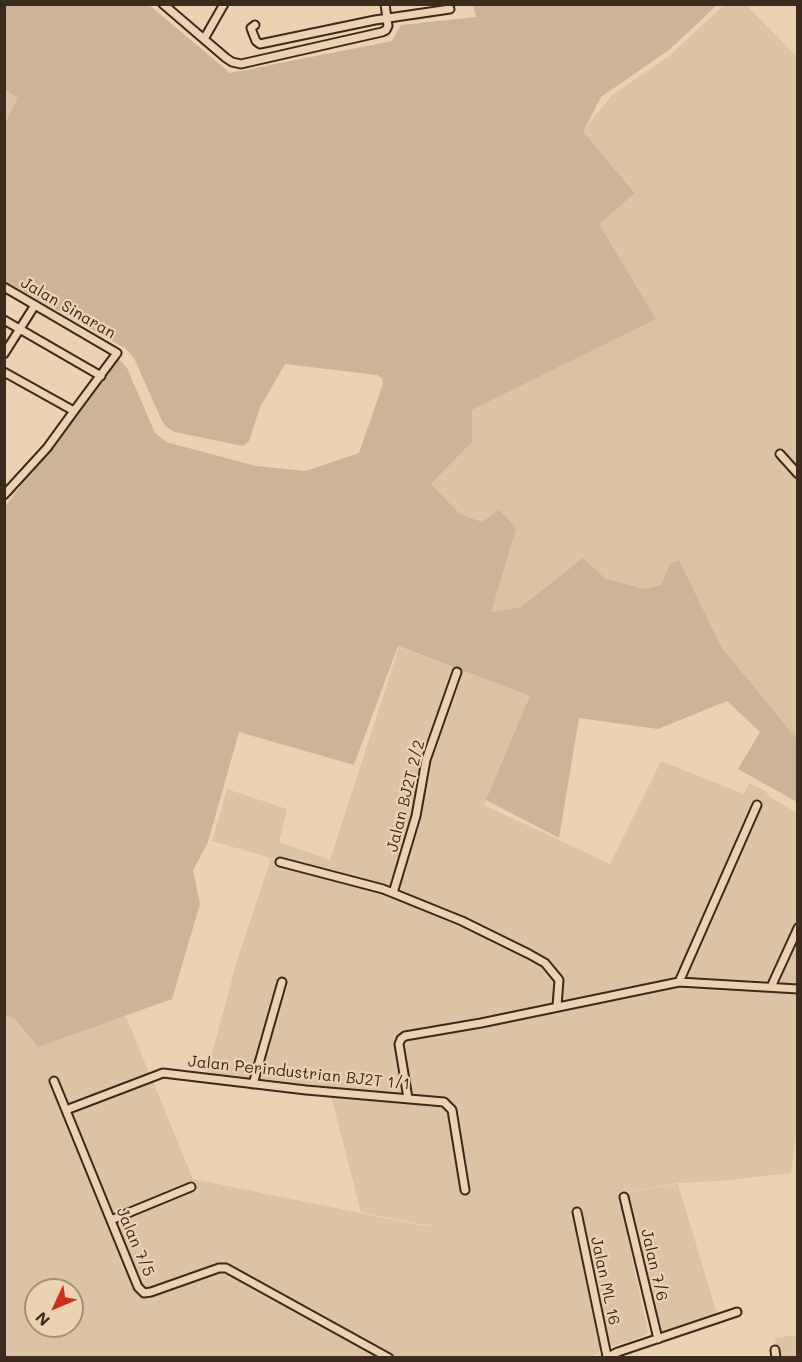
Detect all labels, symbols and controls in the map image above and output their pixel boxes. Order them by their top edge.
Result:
street label: Jalan Sinaran [17,273,119,343]
street label: Jalan BJ2T 2/2 [383,738,429,854]
street label: Jalan Perindustrian BJ2T 1/1 [187,1052,411,1094]
street label: Jalan 7/5 [112,1204,158,1280]
street label: Jalan 7/6 [636,1227,672,1303]
street label: Jalan ML 16 [586,1235,624,1327]
north arrow [24,1278,84,1338]
text: N [30,1308,54,1331]

